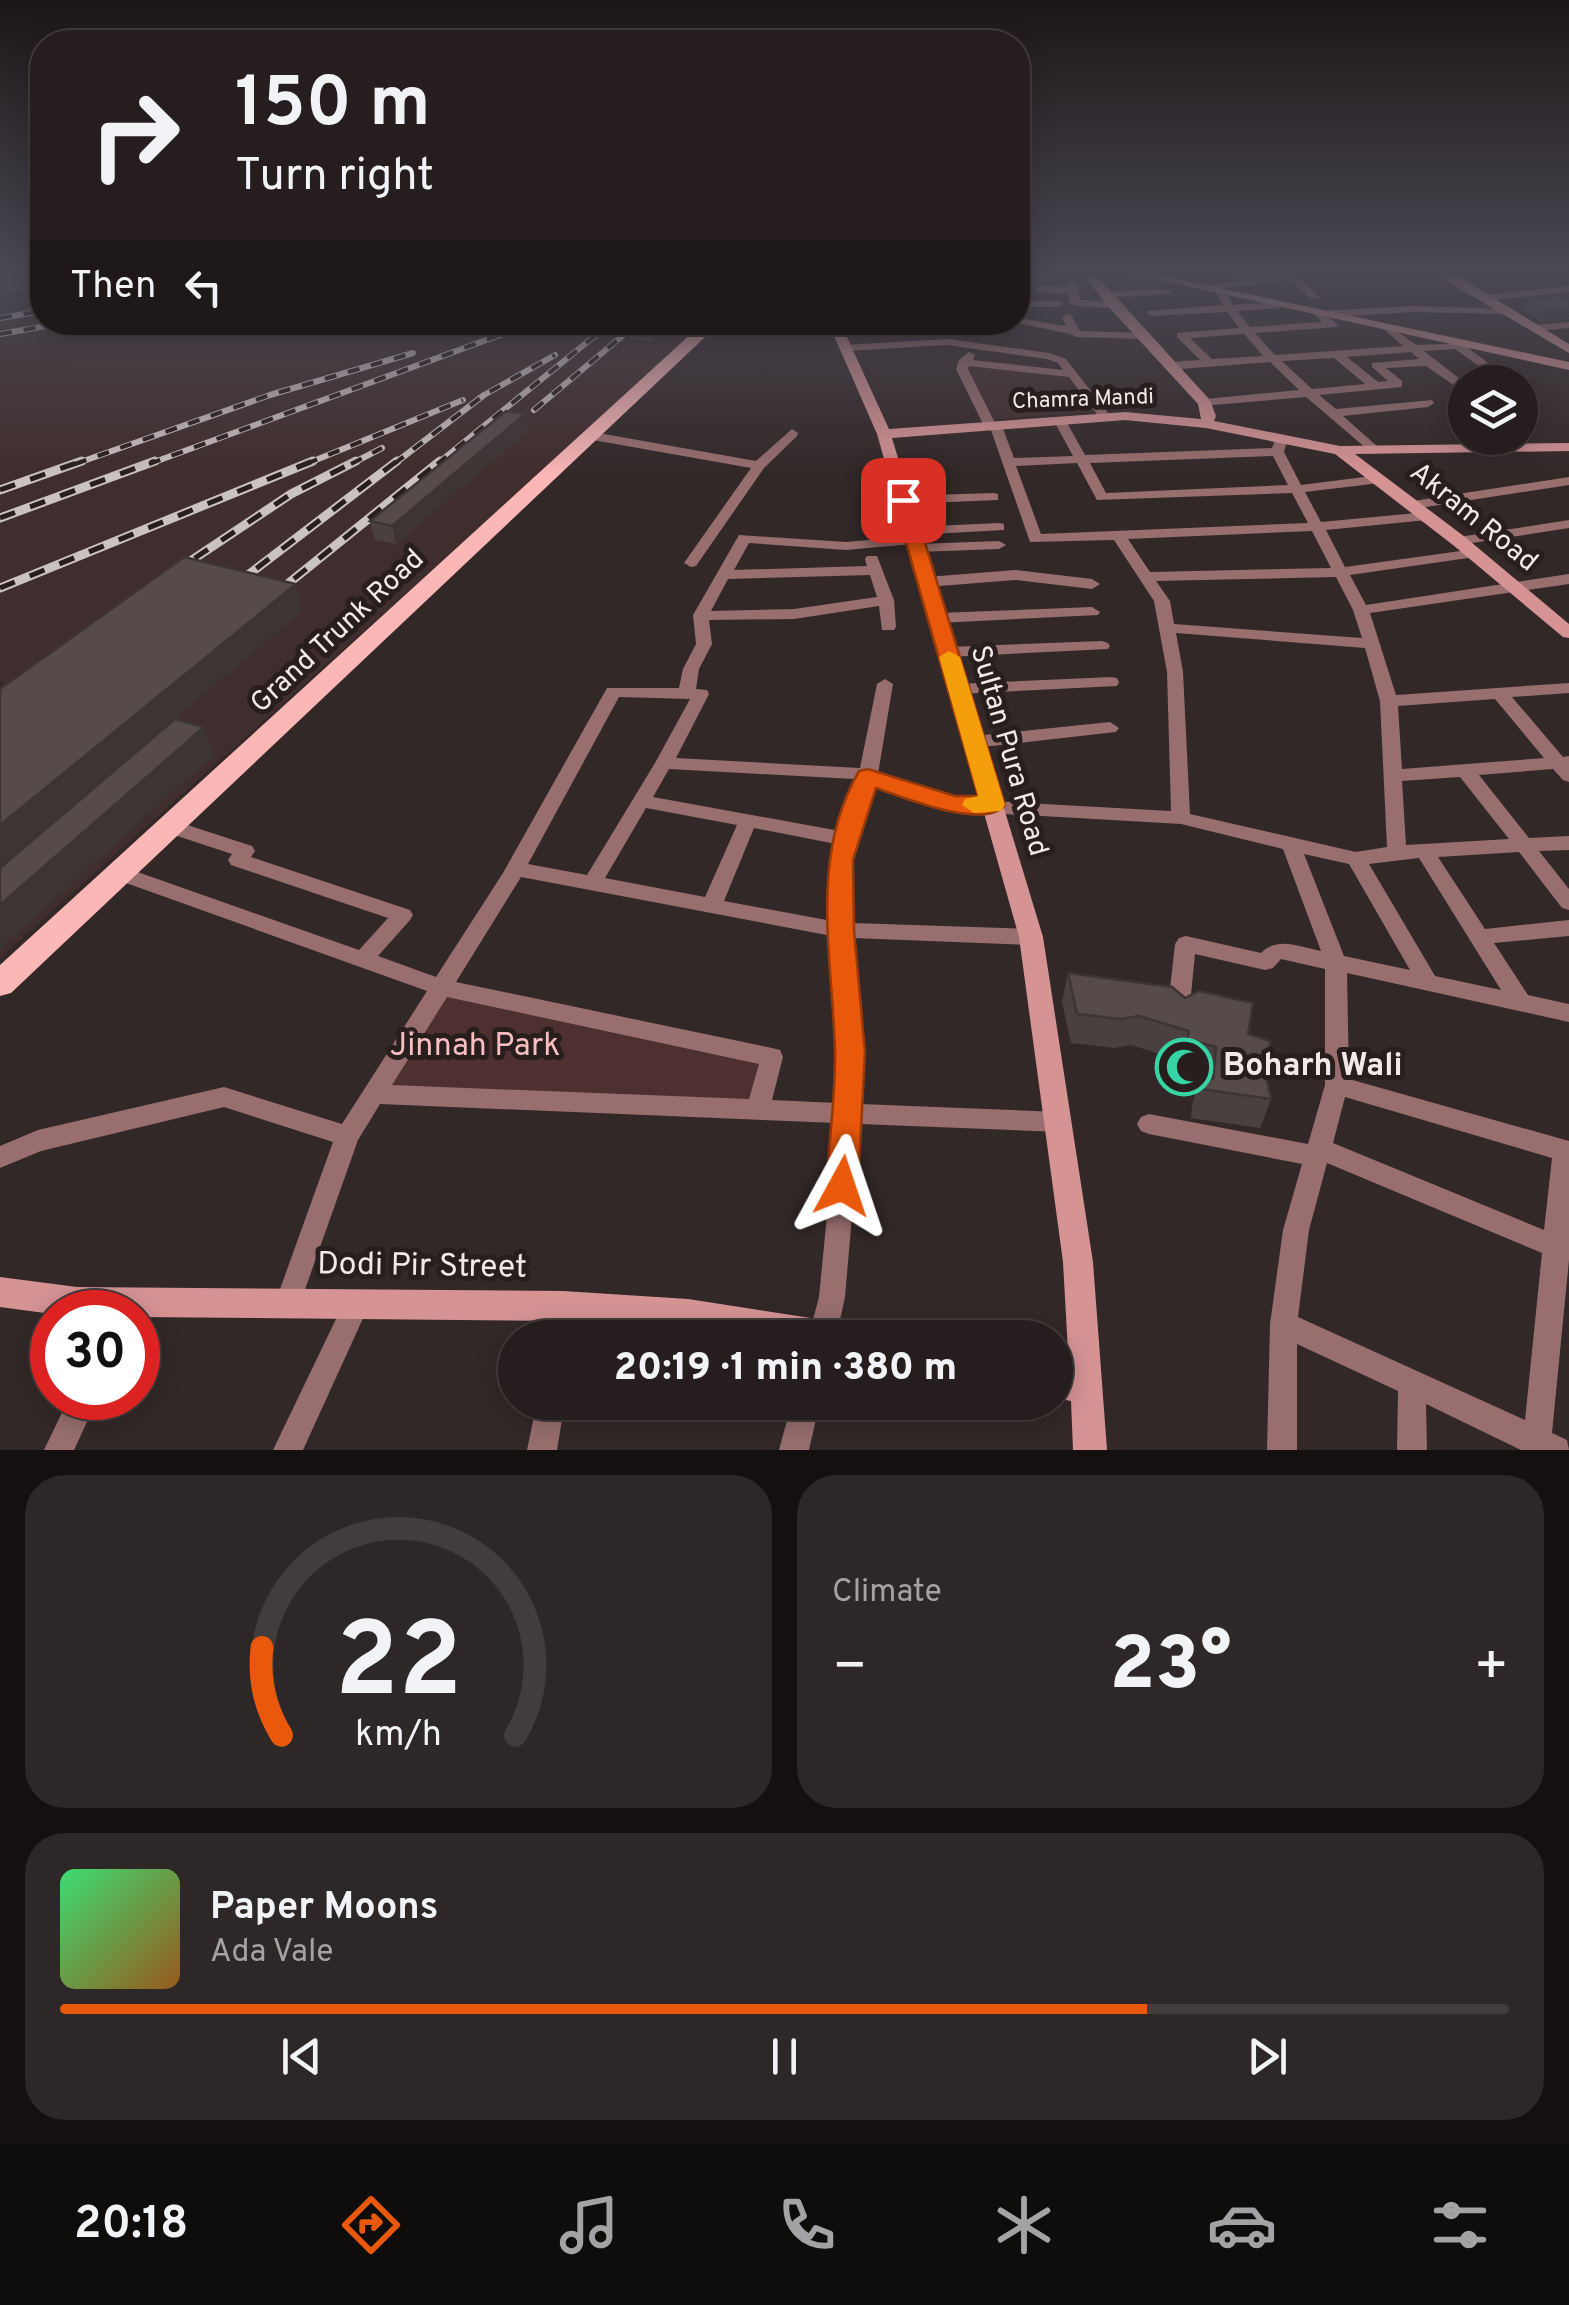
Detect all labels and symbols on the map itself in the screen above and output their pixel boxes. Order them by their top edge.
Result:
street label: Chamra Mandi [1012,384,1154,416]
street label: Akram Road [1402,455,1544,581]
pin [861,458,946,543]
street label: Grand Trunk Road [244,542,432,722]
street label: Sultan Pura Road [961,642,1055,860]
park label: Jinnah Park [390,1027,560,1067]
mosque icon: Boharh Wali [1154,1037,1214,1097]
place label: Boharh Wali [1223,1047,1403,1087]
position arrow [790,1134,894,1238]
street label: Dodi Pir Street [317,1245,527,1289]
speed limit sign: 30 [30,1290,160,1420]

